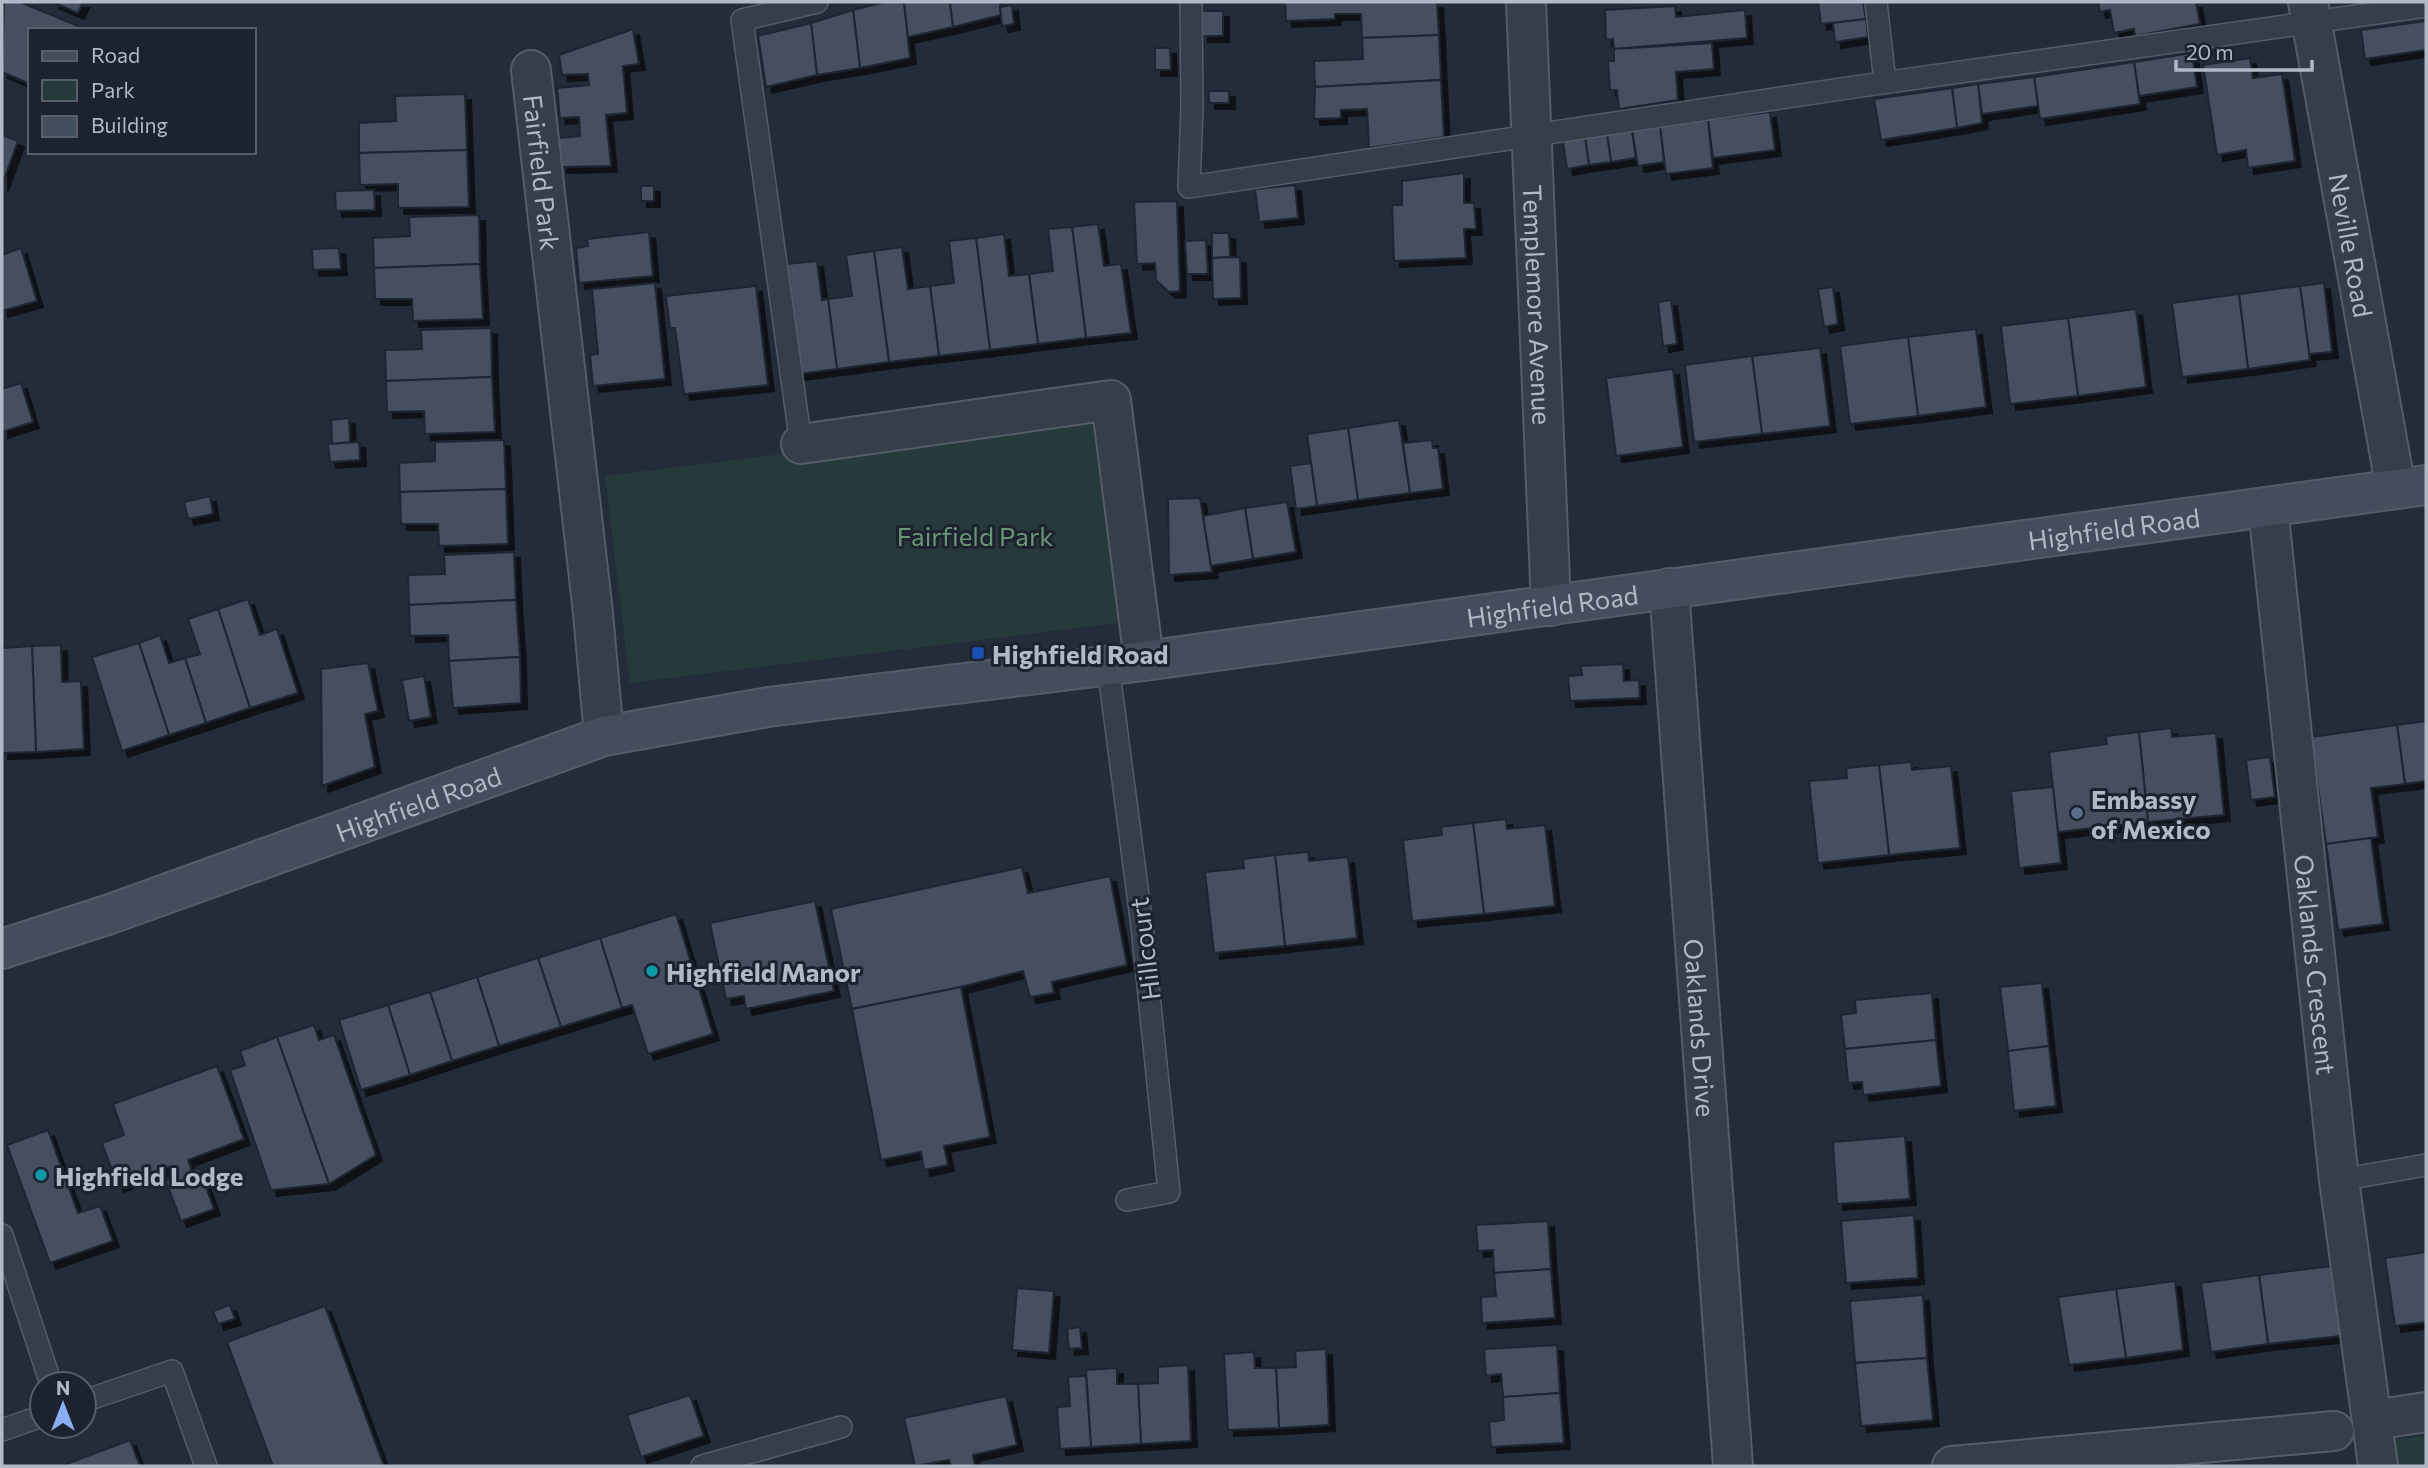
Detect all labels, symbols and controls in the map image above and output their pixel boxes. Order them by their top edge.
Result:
legend [28,28,256,154]
scale bar [2176,28,2312,72]
text: 20 m [2186,39,2234,64]
text: Road [91,42,140,67]
text: Park [91,77,135,102]
street label: Fairfield Park [518,93,567,252]
text: Building [91,112,168,137]
street label: Neville Road [2324,171,2380,320]
street label: Templemore Avenue [1518,184,1559,425]
street label: Highfield Road [2026,501,2202,555]
park label: Fairfield Park [897,520,1053,551]
street label: Highfield Road [1464,578,1640,632]
place label: Highfield Road [992,638,1168,669]
marker: Highfield Road [970,645,986,661]
street label: Highfield Road [331,759,505,847]
place label: Embassy of Mexico [2091,783,2211,844]
marker: Embassy of Mexico [2069,805,2085,821]
street label: Oaklands Crescent [2289,853,2343,1076]
street label: Hillcourt [1122,896,1166,1002]
street label: Oaklands Drive [1679,938,1723,1118]
place label: Highfield Manor [666,956,861,987]
marker: Highfield Manor [644,963,660,979]
place label: Highfield Lodge [55,1160,243,1191]
marker: Highfield Lodge [33,1167,49,1183]
north arrow [28,1370,98,1440]
text: N [56,1376,70,1399]

